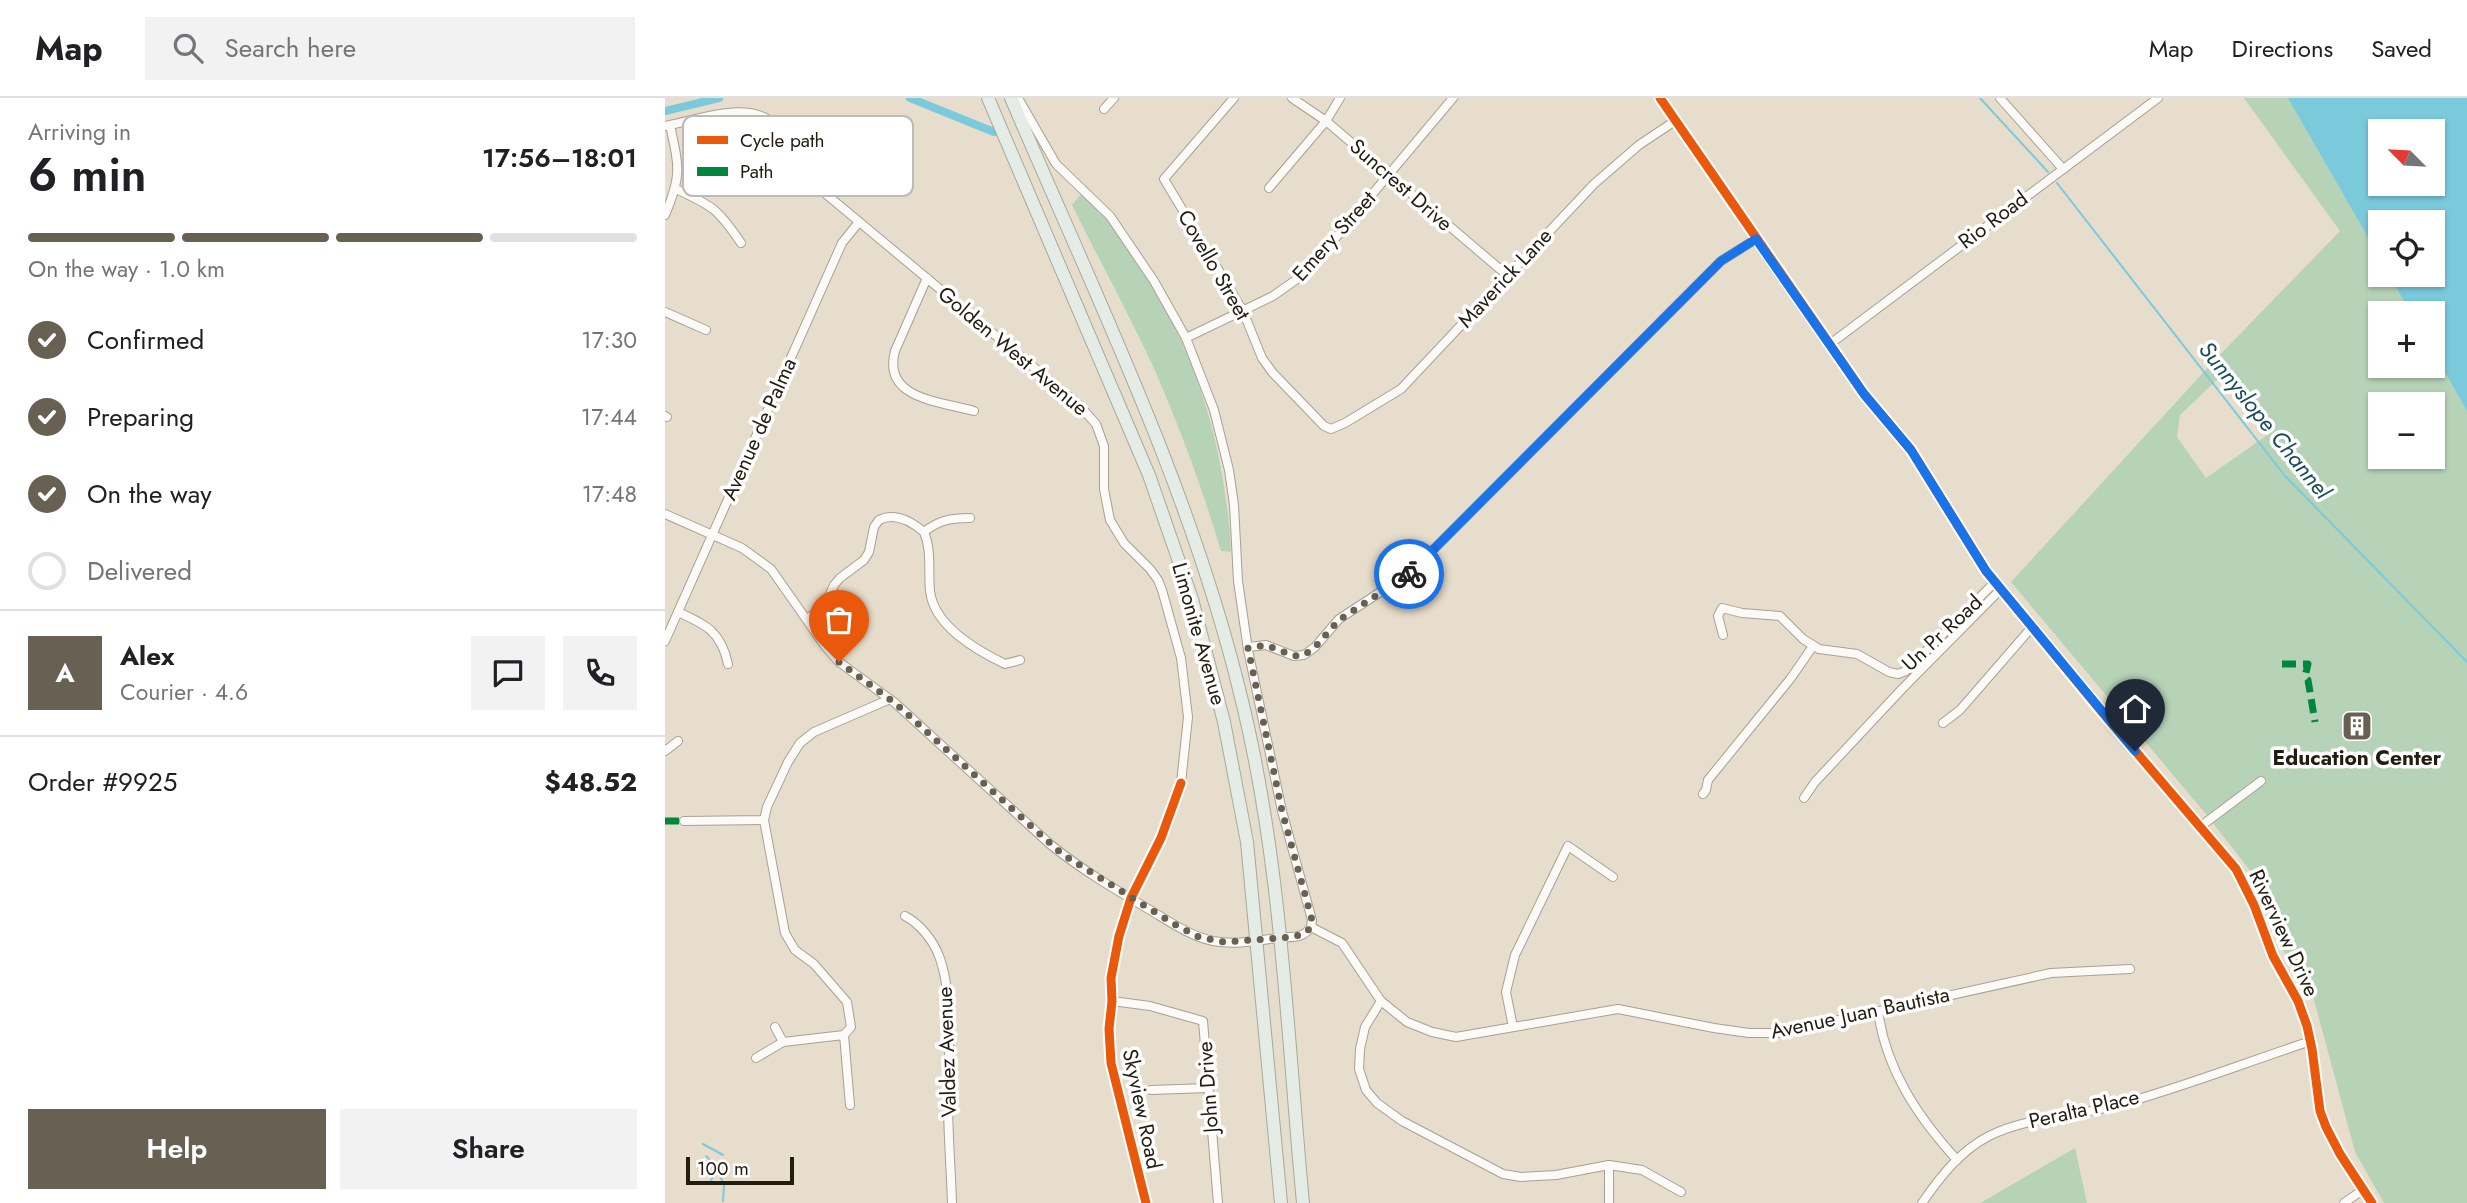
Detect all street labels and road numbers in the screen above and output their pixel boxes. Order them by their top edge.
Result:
street label: Suncrest Drive [1343,132,1459,238]
street label: Emery Street [1285,184,1383,288]
street label: Rio Road [1952,184,2034,256]
street label: Covello Street [1170,204,1258,326]
street label: Maverick Lane [1451,221,1559,334]
street label: Golden West Avenue [931,279,1095,423]
street label: Avenue de Palma [714,353,804,505]
street label: Limonite Avenue [1164,559,1234,709]
street label: Un Pr Road [1895,588,1989,678]
street label: Riverview Drive [2241,864,2327,1002]
street label: Avenue Juan Bautista [1768,979,1952,1047]
street label: Valdez Avenue [930,986,964,1118]
street label: John Drive [1190,1040,1226,1137]
street label: Skyview Road [1115,1046,1169,1172]
street label: Peralta Place [2026,1082,2142,1136]

